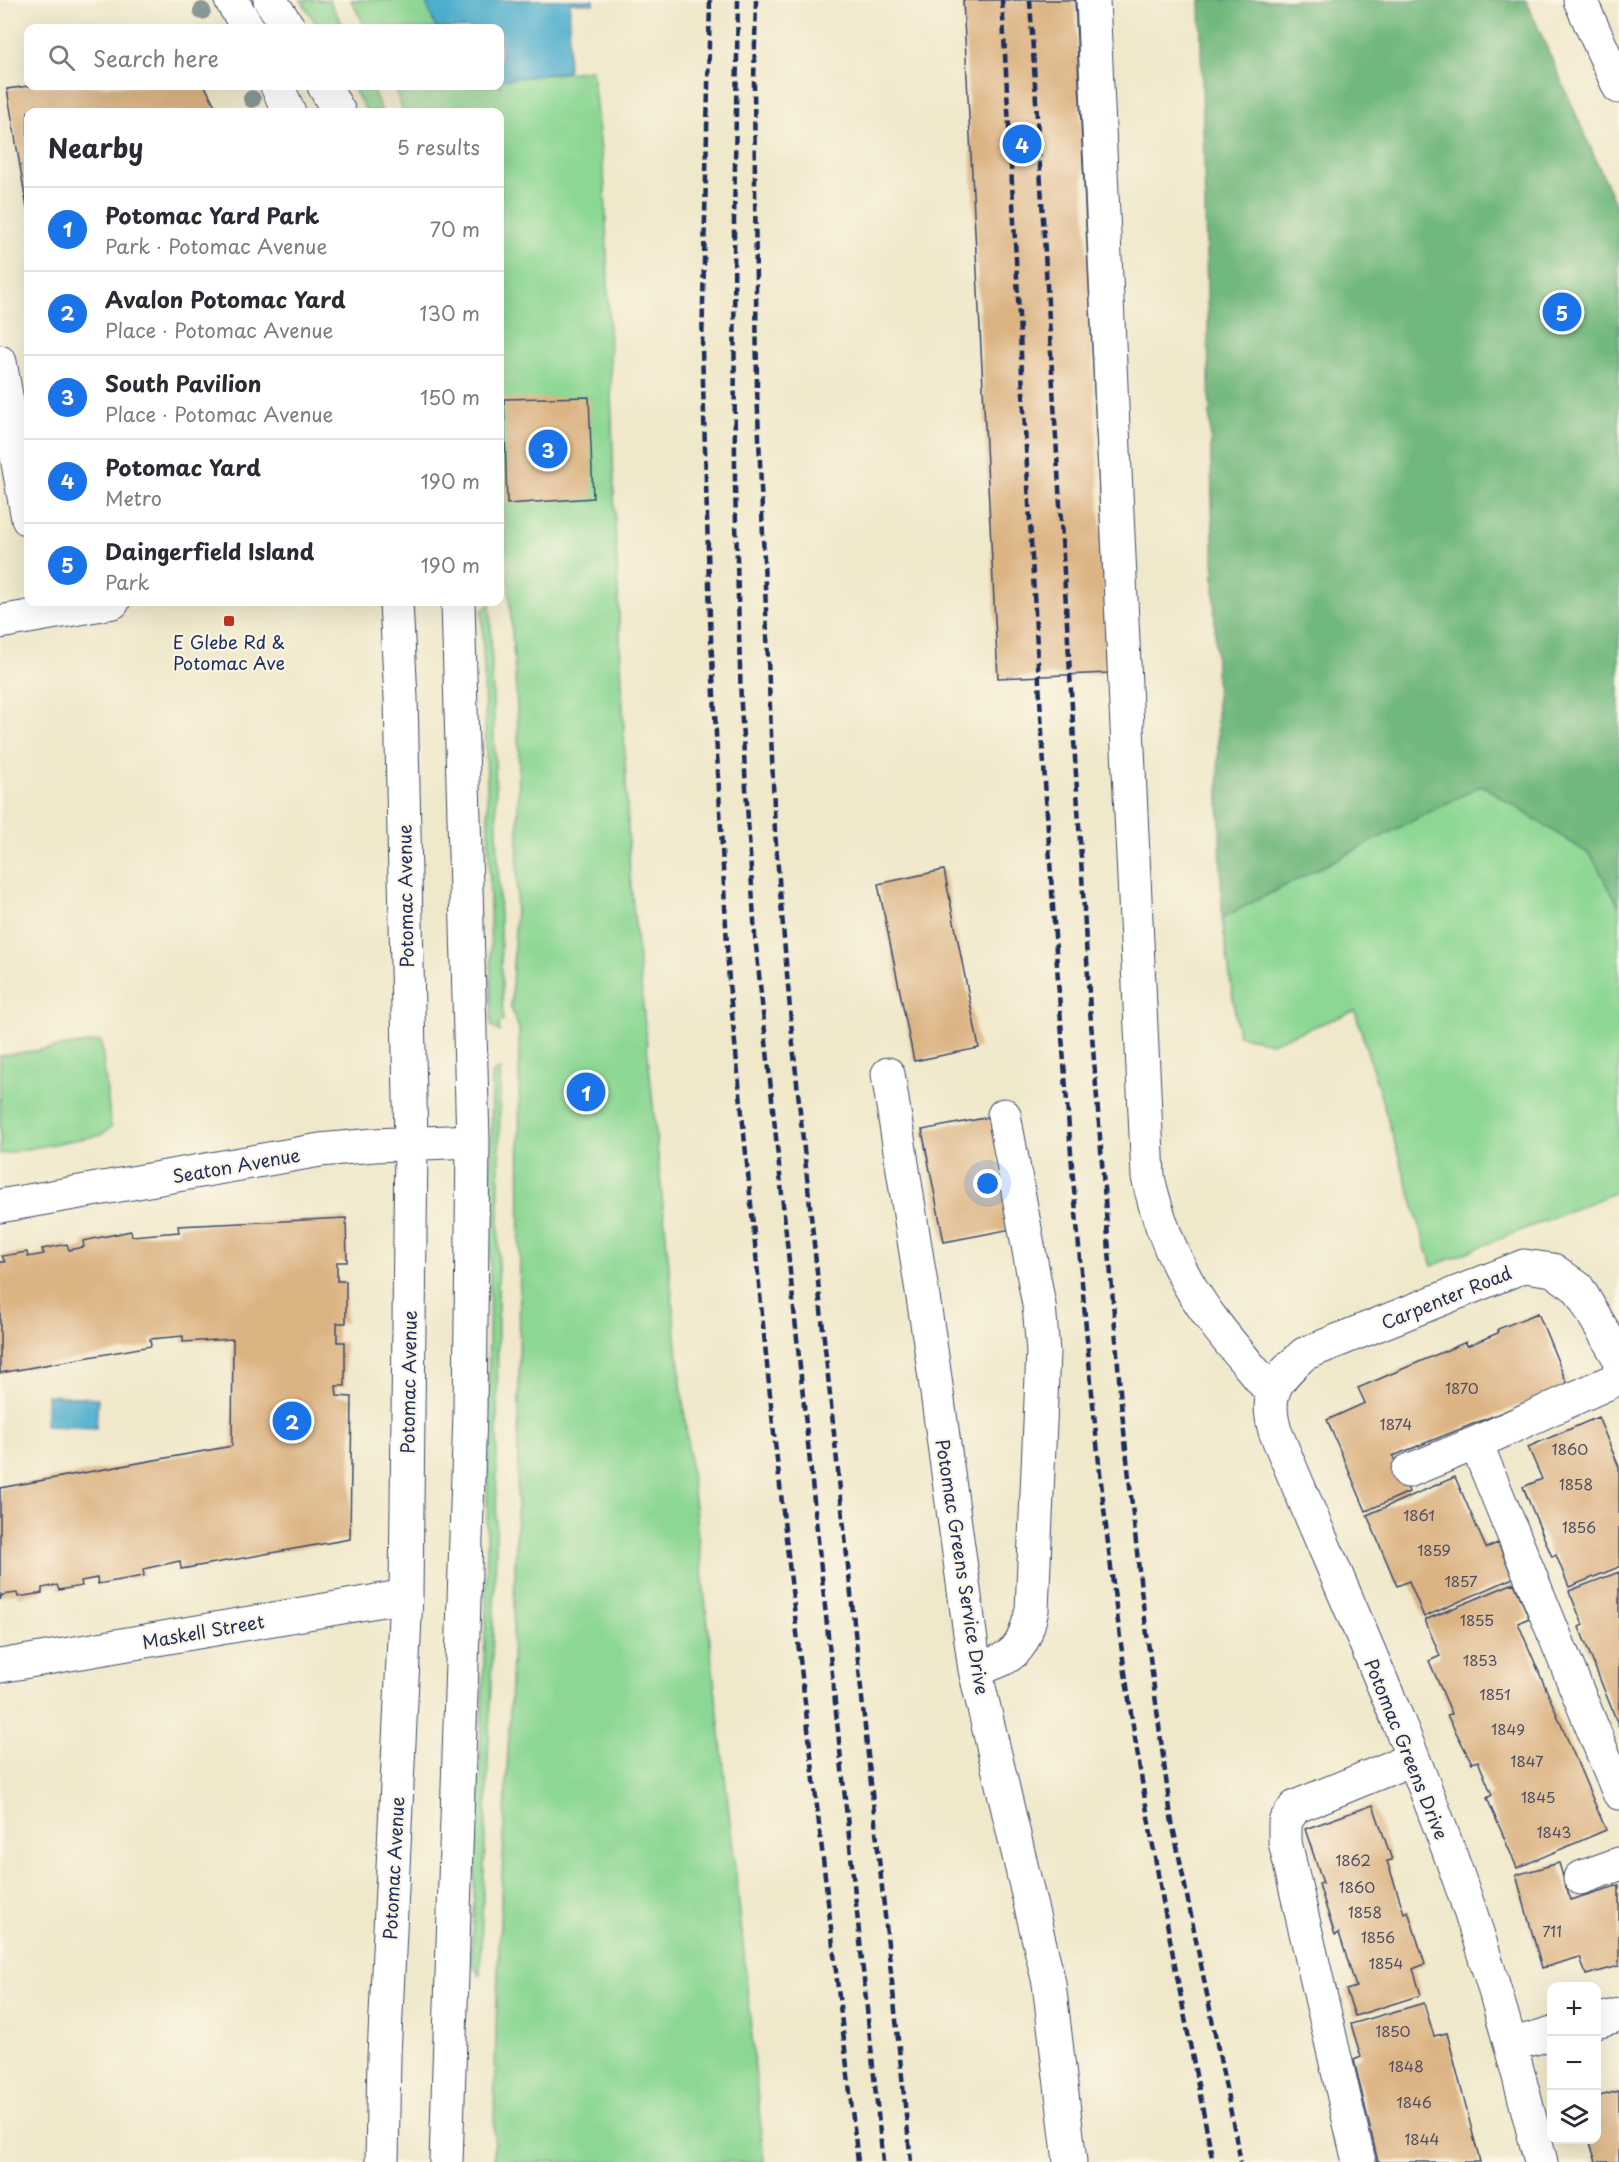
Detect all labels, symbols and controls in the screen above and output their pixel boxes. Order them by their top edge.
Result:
search box [24,24,504,90]
icon: search [45,41,78,74]
text: Search here [93,41,219,74]
pin: 4 [1002,122,1042,166]
text: Nearby [48,128,143,167]
text: 5 results [397,132,480,162]
text: Potomac Yard Park [105,198,320,231]
text: 1 [63,214,72,244]
text: 70 m [430,214,480,244]
text: Park · Potomac Avenue [105,231,327,261]
text: Avalon Potomac Yard [105,282,346,315]
pin: 5 [1542,290,1582,334]
text: 2 [60,298,75,328]
text: 130 m [420,298,480,328]
text: Place · Potomac Avenue [105,315,333,345]
text: South Pavilion [105,366,261,399]
text: 3 [61,382,74,412]
text: 150 m [420,382,480,412]
text: Place · Potomac Avenue [105,399,333,429]
pin: 3 [528,426,568,472]
text: Potomac Yard [105,450,261,483]
text: 4 [61,466,74,496]
text: 190 m [421,466,480,496]
text: Metro [105,483,162,513]
text: Daingerfield Island [105,534,314,567]
text: 5 [61,550,74,580]
text: 190 m [421,550,480,580]
text: Park [105,567,150,597]
marker: E Glebe Rd & Potomac Ave [222,614,236,628]
place label: E Glebe Rd & Potomac Ave [173,628,285,676]
street label: Potomac Avenue [390,824,420,968]
pin: 1 [566,1070,606,1114]
street label: Seaton Avenue [170,1140,302,1190]
your location [973,1169,1002,1198]
street label: Carpenter Road [1377,1259,1515,1335]
street label: Potomac Avenue [393,1310,423,1454]
house number: 1870 [1445,1376,1479,1399]
pin: 2 [272,1398,312,1444]
house number: 1874 [1380,1412,1412,1435]
street label: Potomac Greens Service Drive [929,1437,997,1697]
house number: 1860 [1552,1437,1588,1460]
house number: 1858 [1559,1472,1593,1495]
house number: 1861 [1403,1503,1435,1526]
house number: 1856 [1562,1515,1596,1538]
house number: 1859 [1417,1538,1451,1561]
house number: 1857 [1444,1569,1478,1592]
street label: Maskell Street [140,1607,266,1655]
house number: 1855 [1460,1608,1494,1631]
house number: 1853 [1463,1648,1497,1671]
street label: Potomac Greens Drive [1358,1655,1456,1843]
house number: 1851 [1479,1682,1511,1705]
house number: 1849 [1491,1717,1525,1740]
house number: 1847 [1511,1749,1543,1772]
house number: 1845 [1521,1785,1555,1808]
street label: Potomac Avenue [376,1796,410,1940]
house number: 1843 [1537,1820,1571,1843]
house number: 1862 [1335,1848,1371,1871]
house number: 1860 [1339,1875,1375,1898]
house number: 1858 [1348,1900,1382,1923]
house number: 711 [1542,1919,1562,1942]
house number: 1856 [1361,1925,1395,1948]
house number: 1854 [1369,1951,1404,1974]
map controls [1547,1982,1601,2144]
button: + [1547,1982,1601,2036]
house number: 1850 [1375,2019,1411,2042]
button: − [1547,2036,1601,2090]
house number: 1848 [1388,2054,1424,2077]
house number: 1846 [1396,2090,1432,2113]
button: layers [1547,2090,1601,2144]
house number: 1844 [1404,2127,1440,2150]

